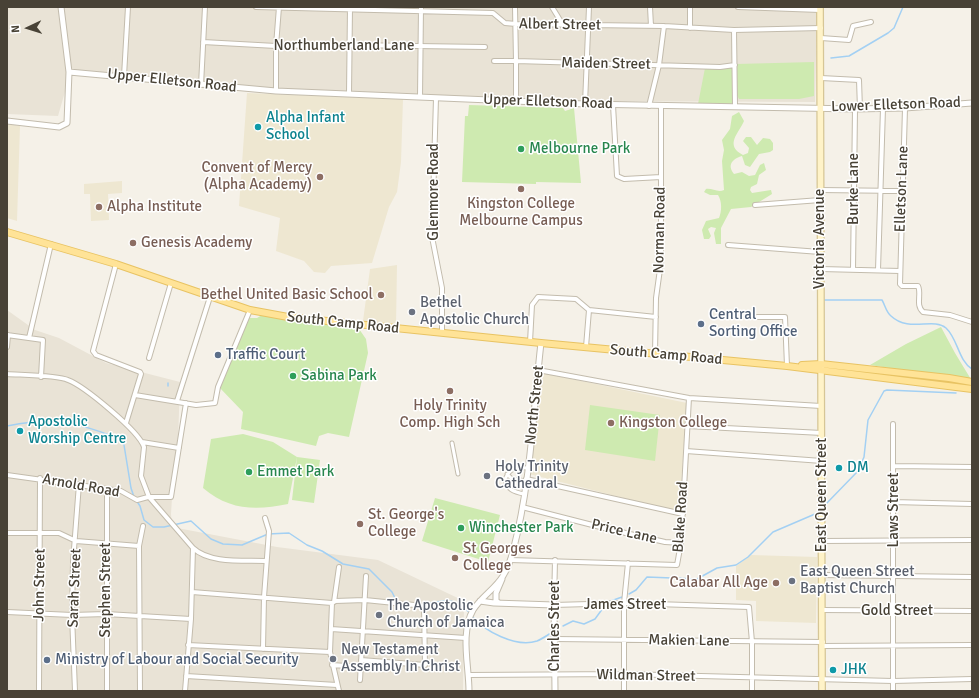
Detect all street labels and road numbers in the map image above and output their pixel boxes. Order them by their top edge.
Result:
street label: Albert Street [519,15,601,35]
street label: Northumberland Lane [274,37,414,55]
street label: Maiden Street [561,54,651,74]
street label: Upper Elletson Road [106,65,238,97]
street label: Upper Elletson Road [483,91,613,113]
street label: Lower Elletson Road [831,94,961,116]
street label: Glenmore Road [425,143,443,241]
street label: Elletson Lane [891,145,913,233]
street label: Burke Lane [845,153,863,225]
street label: Norman Road [650,187,670,273]
street label: Victoria Avenue [811,189,829,289]
street label: South Camp Road [286,308,400,338]
street label: South Camp Road [609,341,723,369]
street label: North Street [522,364,548,446]
street label: East Queen Street [813,438,831,552]
street label: Arnold Road [41,470,121,502]
street label: Laws Street [885,473,903,547]
street label: Blake Road [670,481,692,553]
street label: Price Lane [589,516,659,548]
street label: Stephen Street [97,542,115,638]
street label: John Street [30,548,50,622]
street label: Sarah Street [65,548,85,628]
street label: Charles Street [546,580,564,672]
street label: James Street [584,596,666,614]
street label: Gold Street [861,602,933,620]
street label: Makien Lane [648,631,730,651]
street label: Wildman Street [596,666,696,686]

